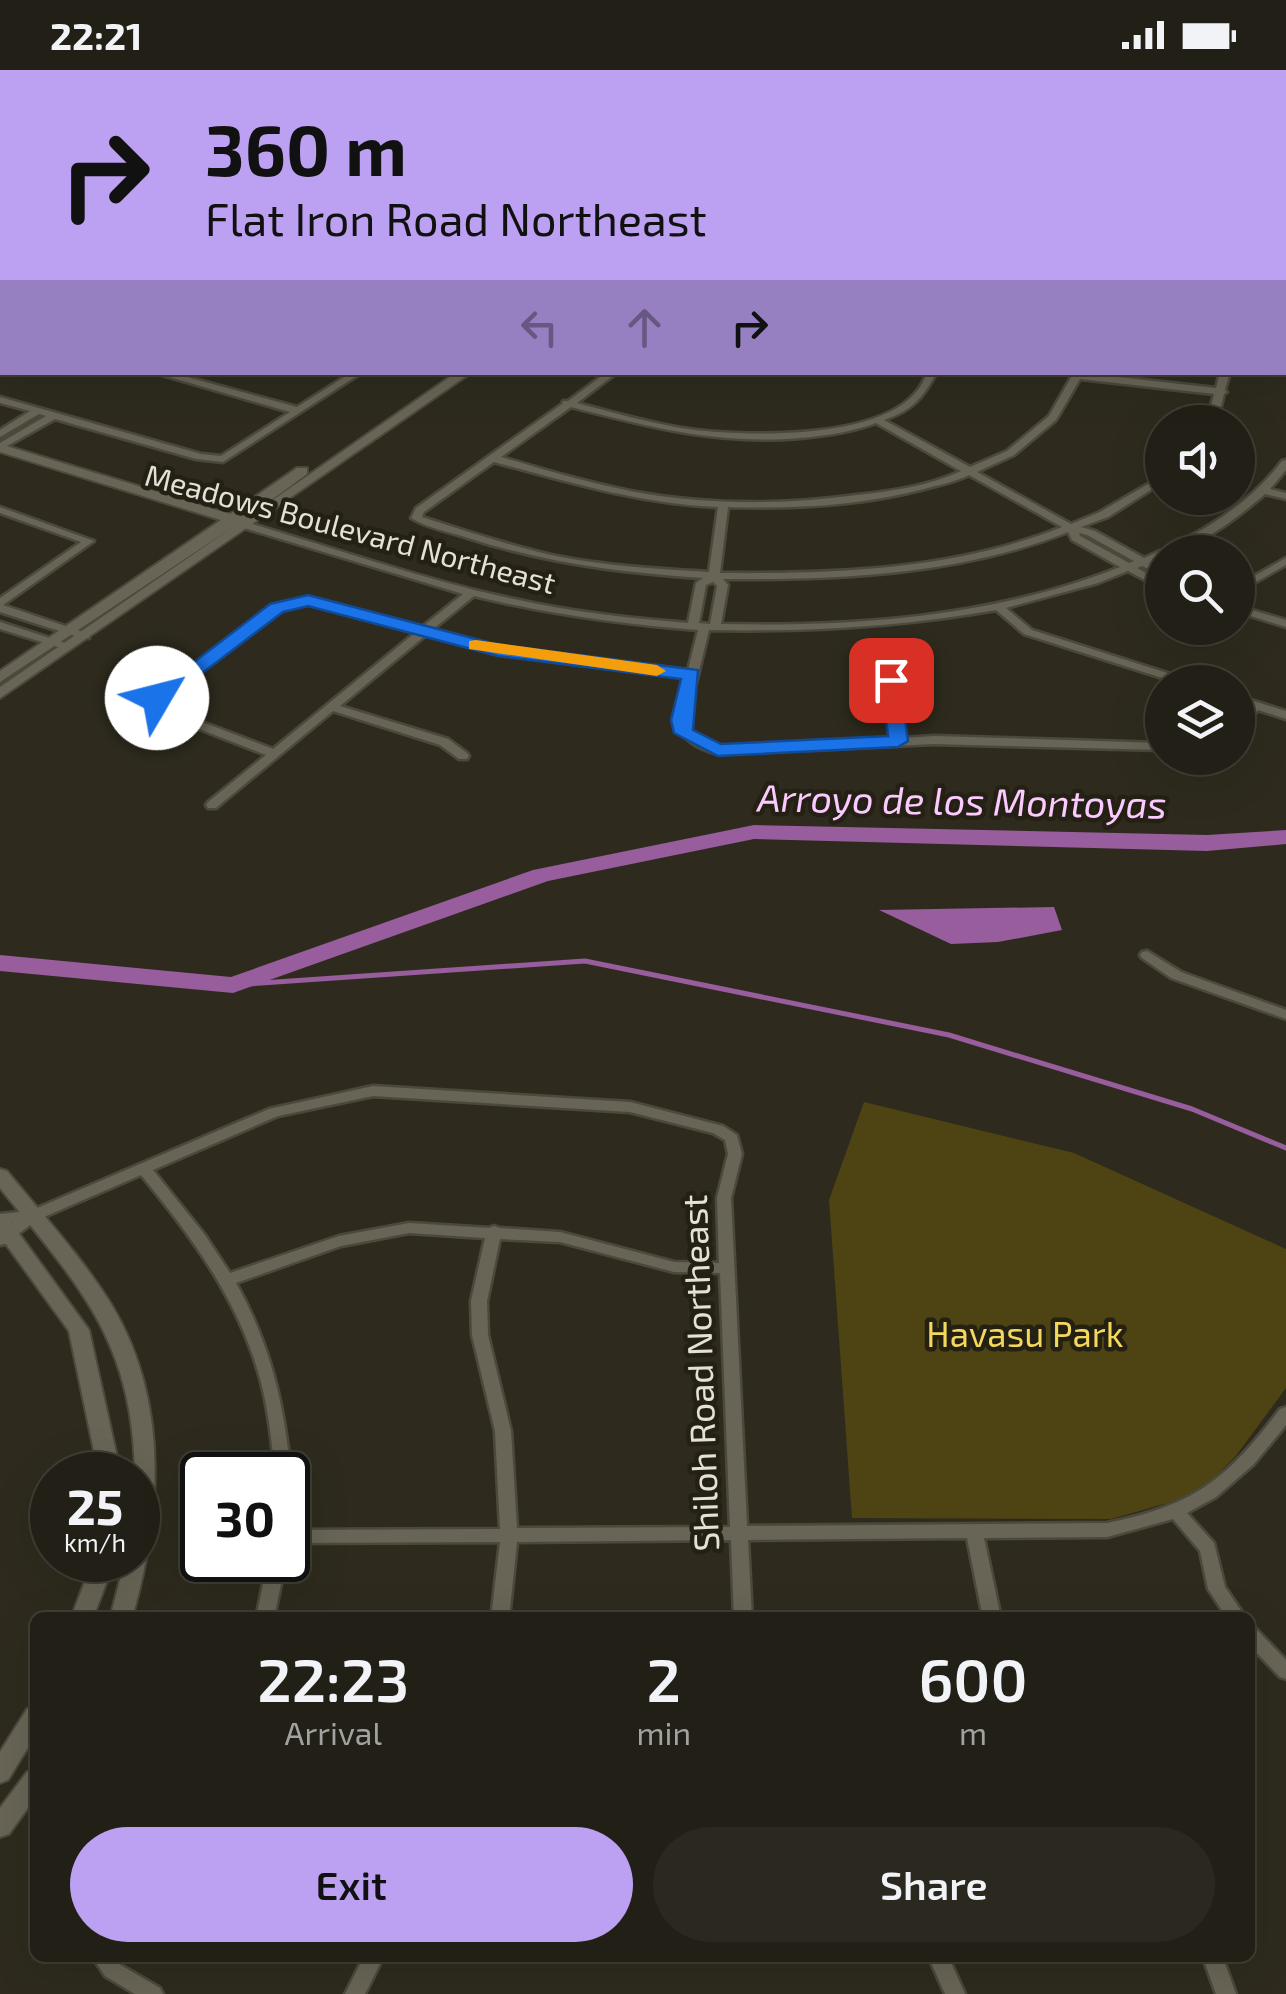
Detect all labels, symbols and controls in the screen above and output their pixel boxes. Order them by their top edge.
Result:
text: 22:21 [50,12,142,58]
text: 360 m [205,106,407,190]
icon: right [40,110,170,240]
text: Flat Iron Road Northeast [205,191,707,245]
icon: left [512,300,567,355]
icon: ahead [617,300,672,355]
icon: right [722,300,777,355]
map controls [1145,405,1255,775]
button: sound [1145,405,1255,515]
street label: Meadows Boulevard Northeast [141,456,560,600]
button: search [1145,535,1255,645]
pin [849,638,934,723]
position arrow [105,646,209,750]
icon: arrive [864,653,919,708]
button: layers [1145,665,1255,775]
water label: Arroyo de los Montoyas [755,773,1167,827]
street label: Shiloh Road Northeast [672,1194,726,1552]
park label: Havasu Park [926,1312,1124,1354]
speed limit sign: 30 [180,1452,310,1582]
text: 25 [67,1475,123,1535]
text: km/h [64,1527,126,1557]
text: 22:23 [257,1642,409,1714]
text: 2 [647,1642,681,1714]
text: 600 [918,1642,1028,1714]
text: Arrival [285,1713,382,1751]
text: min [636,1713,691,1751]
text: m [959,1713,987,1751]
button: Exit [70,1827,633,1942]
button: Share [653,1827,1215,1942]

